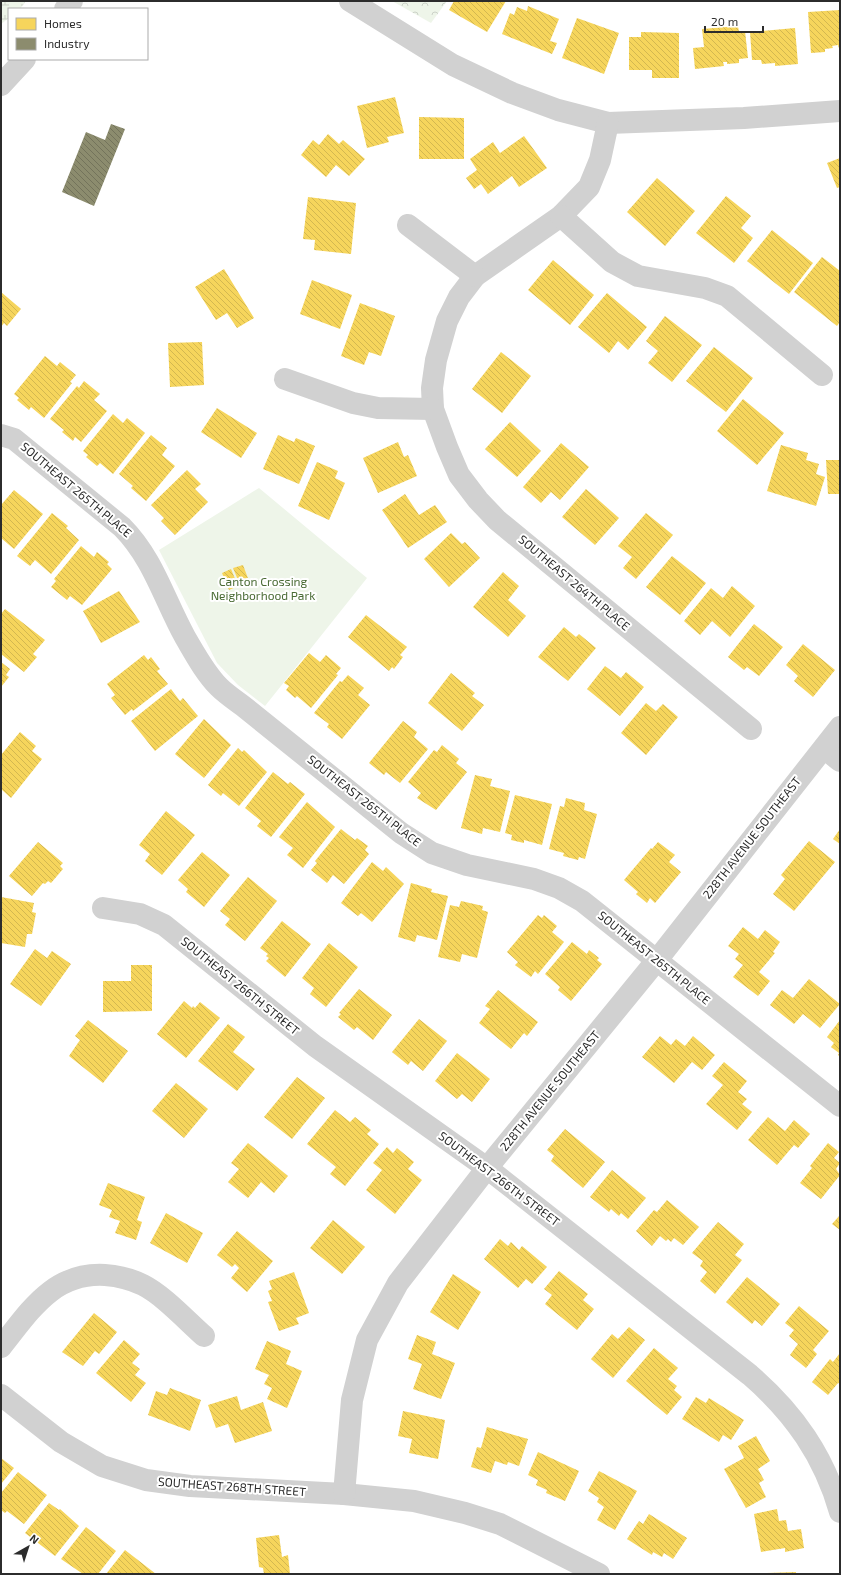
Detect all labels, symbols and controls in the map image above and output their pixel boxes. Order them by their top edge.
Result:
legend [8,8,148,60]
scale bar [705,8,763,34]
text: 20 m [711,14,738,28]
text: Homes [44,16,82,30]
text: Industry [44,36,90,50]
street label: SOUTHEAST 265TH PLACE [19,439,135,540]
street label: SOUTHEAST 264TH PLACE [516,532,633,633]
park label: Canton Crossing Neighborhood Park [211,574,315,602]
street label: SOUTHEAST 265TH PLACE [305,752,424,849]
street label: 228TH AVENUE SOUTHEAST [699,774,803,901]
street label: SOUTHEAST 265TH PLACE [596,908,714,1007]
street label: SOUTHEAST 266TH STREET [179,933,302,1037]
street label: 228TH AVENUE SOUTHEAST [496,1027,602,1153]
street label: SOUTHEAST 266TH STREET [436,1128,563,1228]
street label: SOUTHEAST 268TH STREET [158,1474,306,1498]
north arrow [8,1527,48,1567]
text: N [27,1531,42,1546]

